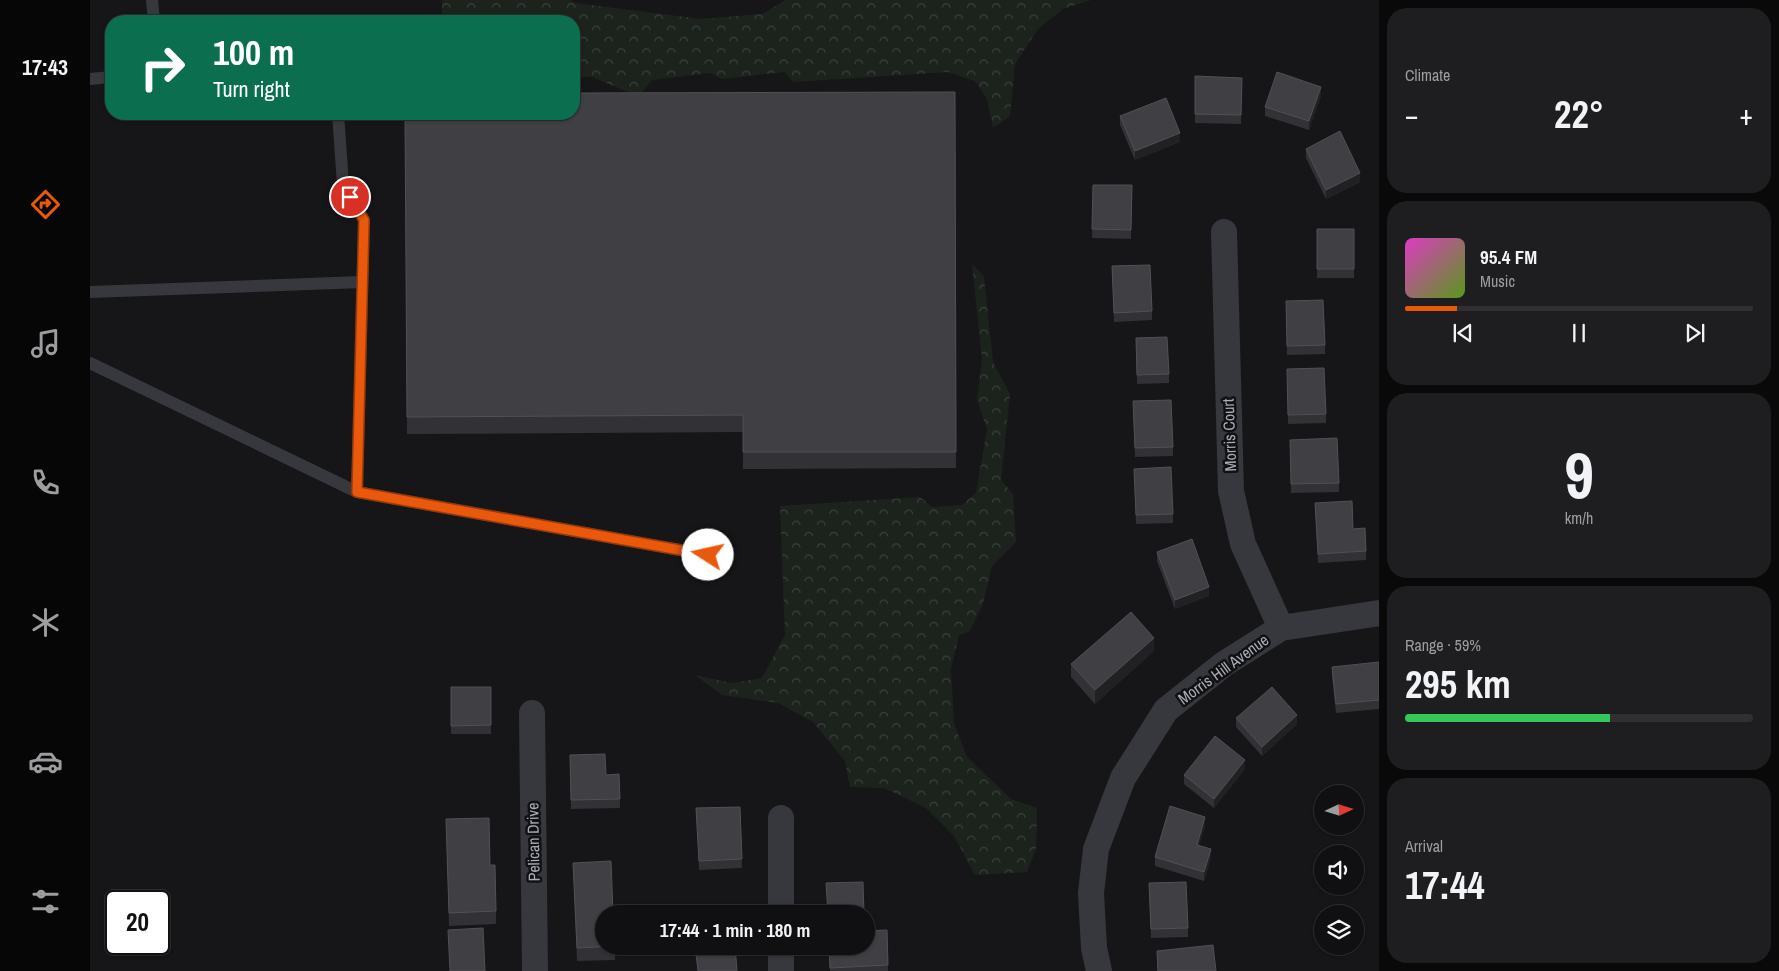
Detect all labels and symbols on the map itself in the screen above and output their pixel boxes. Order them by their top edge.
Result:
pin [329,176,371,218]
street label: Morris Court [1217,398,1241,472]
position arrow [681,528,733,580]
street label: Morris Hill Avenue [1173,629,1273,709]
north arrow [1314,785,1364,835]
street label: Pelican Drive [521,802,545,882]
speed limit sign: 20 [105,890,170,955]

